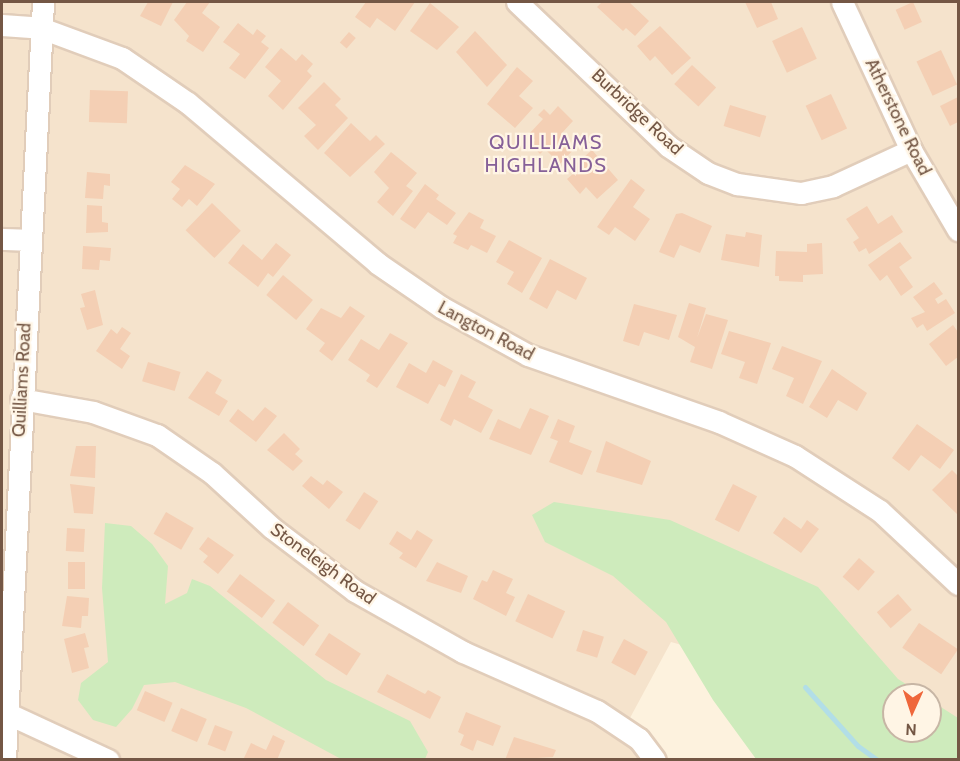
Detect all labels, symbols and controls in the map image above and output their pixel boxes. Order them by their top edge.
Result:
street label: Atherstone Road [860,55,936,179]
street label: Burbridge Road [587,64,687,160]
district label: QUILLIAMS HIGHLANDS [485,130,607,177]
street label: Langton Road [434,297,538,365]
street label: Quilliams Road [8,322,36,438]
street label: Stoneleigh Road [266,519,380,609]
north arrow [882,683,942,743]
text: N [905,720,917,739]

